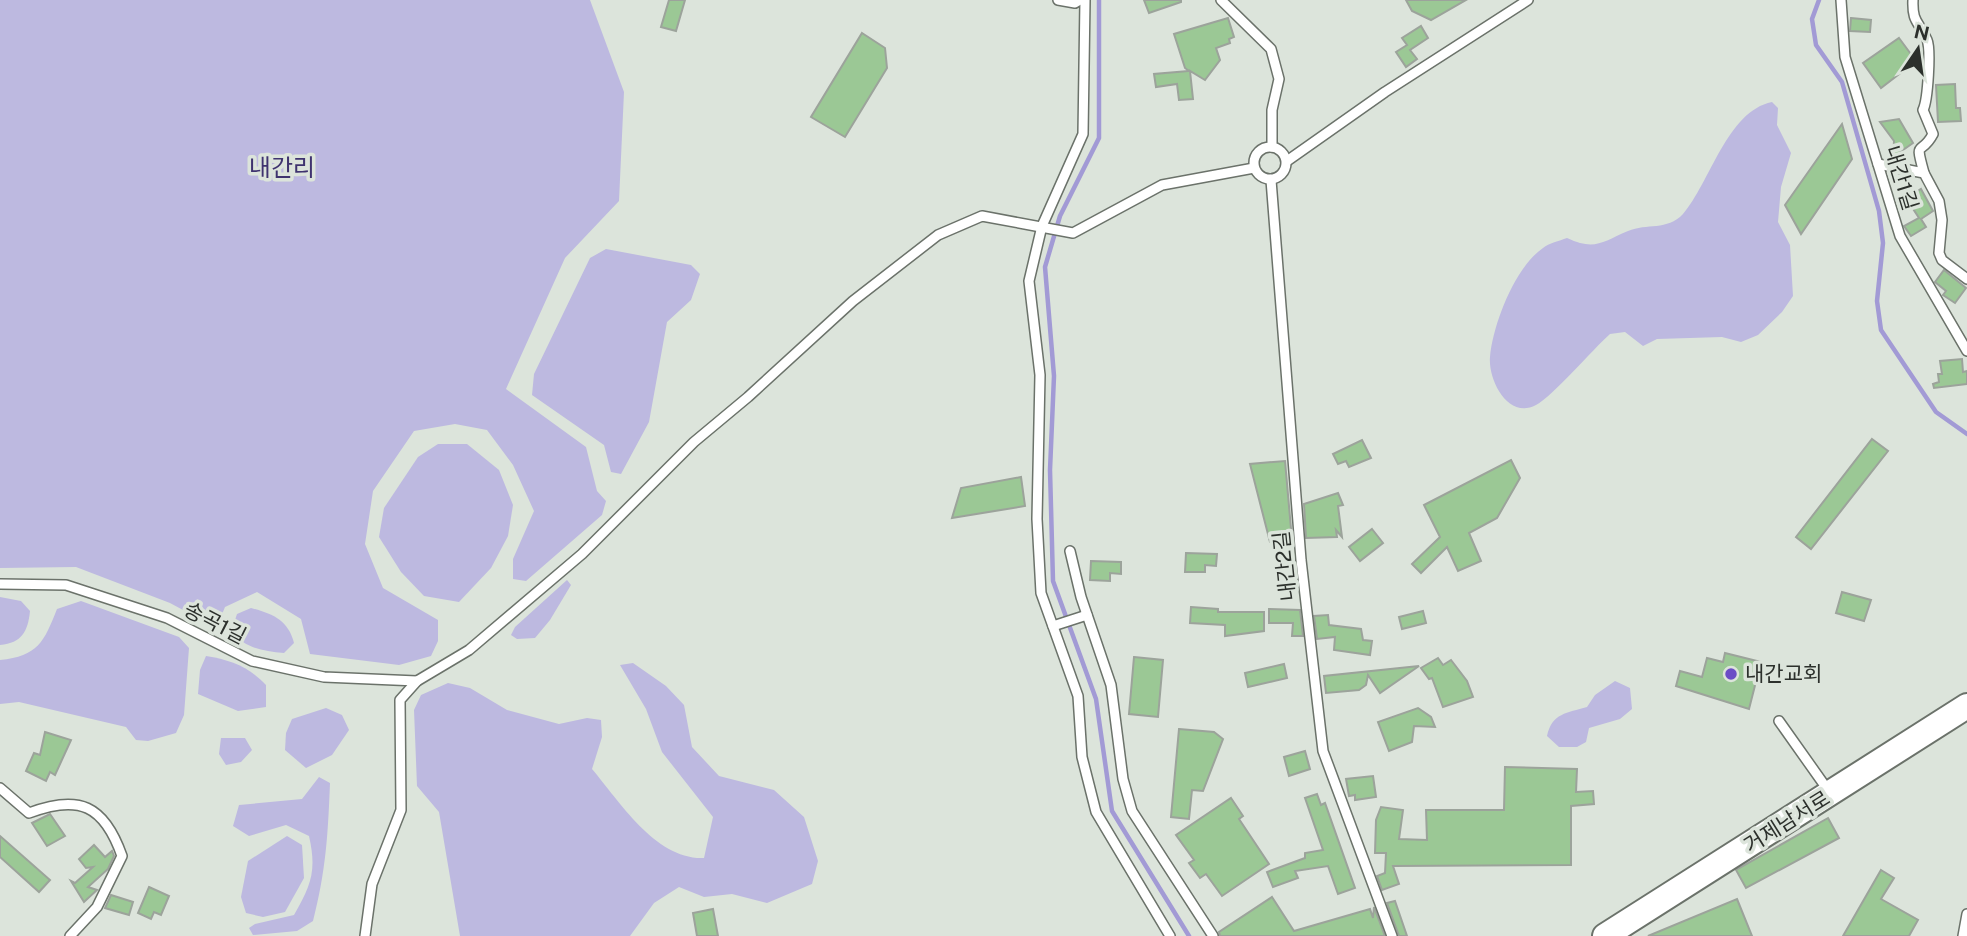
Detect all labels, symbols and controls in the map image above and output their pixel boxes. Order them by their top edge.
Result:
north arrow [1883,14,1953,84]
text: N [1912,20,1932,45]
street label: 내간1길 [1880,142,1923,213]
district label: 내간리 [249,153,315,181]
street label: 내간2길 [1268,530,1301,602]
street label: 송곡1길 [180,596,251,649]
place label: 내간교회 [1745,661,1822,686]
marker: 내간교회 [1723,666,1739,682]
street label: 거제남서로 [1739,785,1834,858]

